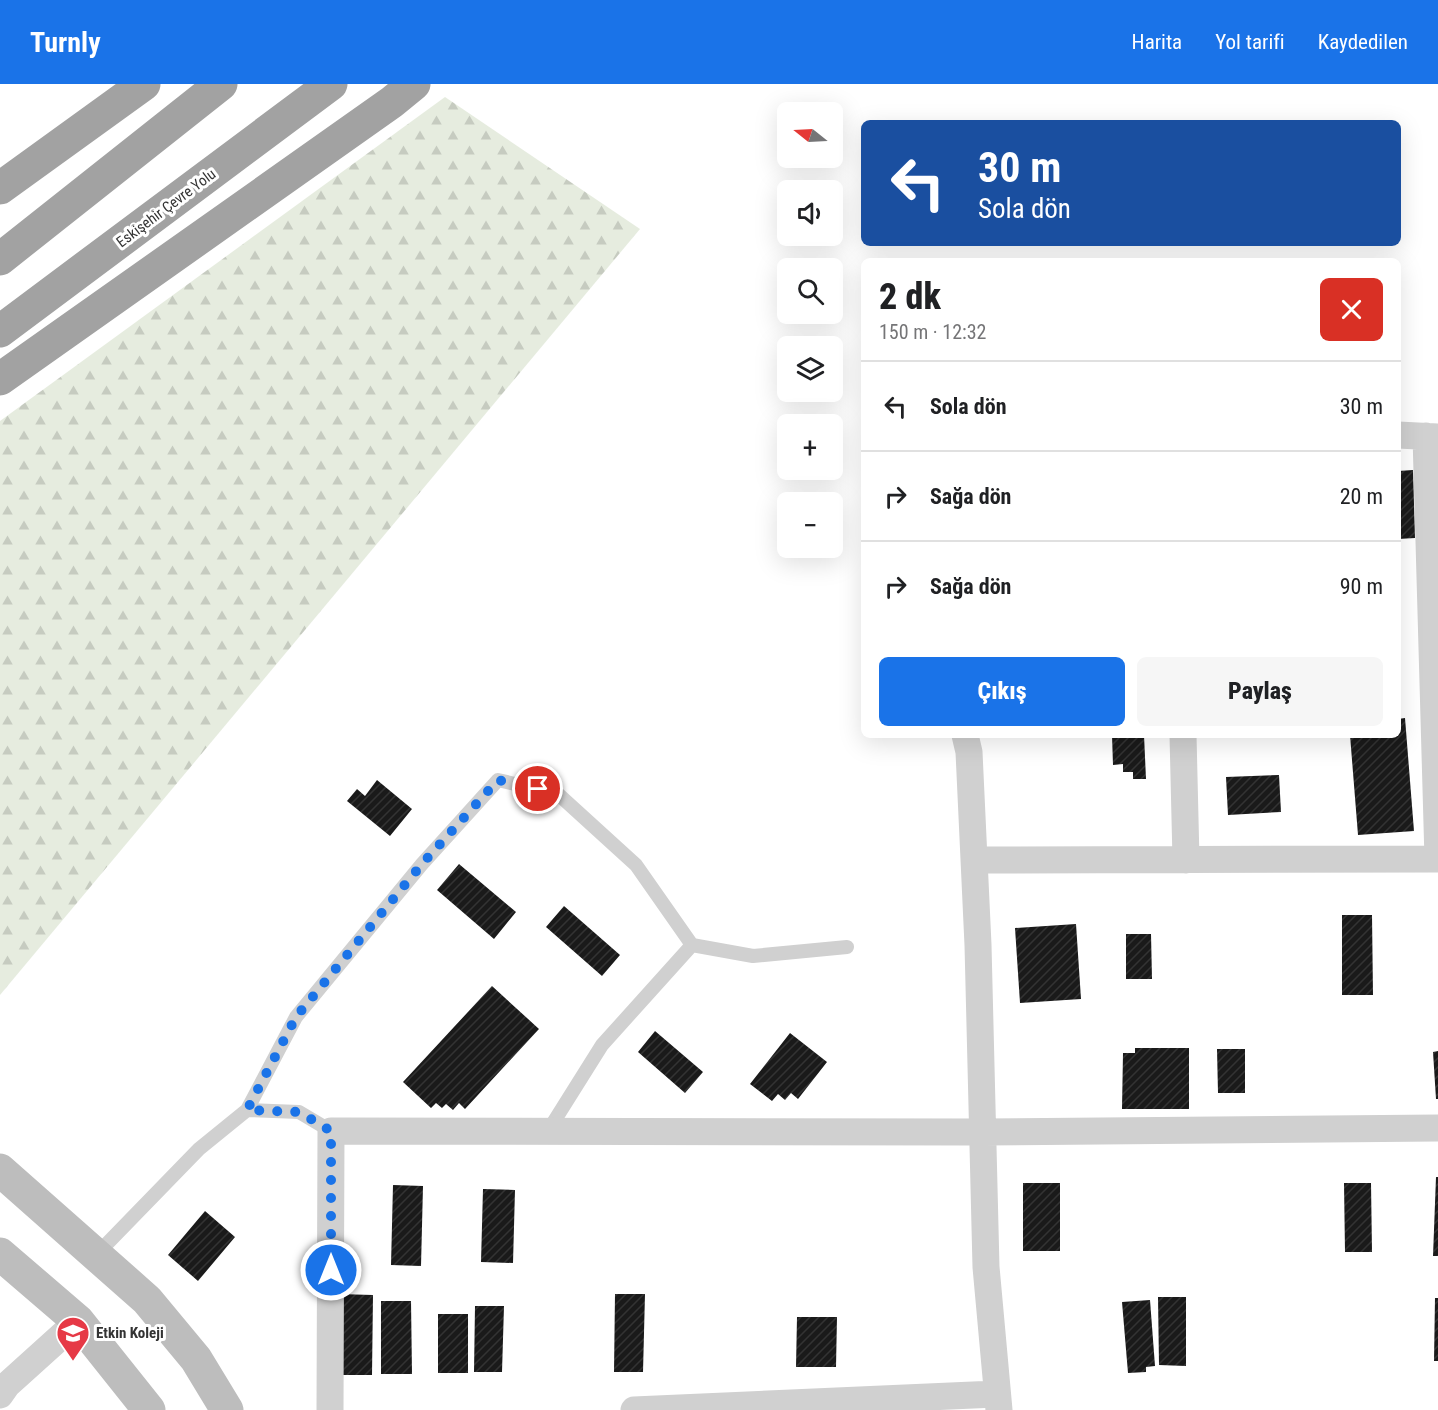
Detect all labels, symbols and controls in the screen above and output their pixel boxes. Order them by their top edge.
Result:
text: Turnly [30,26,101,59]
text: Harita [1132,30,1182,54]
text: Yol tarifi [1215,30,1285,54]
text: Kaydedilen [1318,30,1408,54]
north arrow [777,102,843,168]
map controls [777,102,843,558]
text: 30 m [978,143,1061,192]
icon: left [879,144,957,222]
street label: Eskişehir Çevre Yolu [113,165,219,251]
button: sound [777,180,843,246]
text: Sola dön [978,193,1071,225]
button: search [777,258,843,324]
text: 2 dk [879,276,941,318]
button: close [1320,278,1383,341]
text: 150 m · 12:32 [879,320,986,344]
button: layers [777,336,843,402]
icon: left [879,390,912,423]
text: Sola dön [930,394,1006,419]
text: 30 m [1340,394,1383,419]
button: + [777,414,843,480]
icon: right [879,480,912,513]
text: Sağa dön [930,484,1011,509]
text: 20 m [1340,484,1383,509]
button: − [777,492,843,558]
icon: right [879,570,912,603]
text: Sağa dön [930,574,1011,599]
text: 90 m [1340,574,1383,599]
button: Çıkış [879,657,1125,726]
button: Paylaş [1137,657,1383,726]
pin [512,763,563,814]
icon: arrive [521,772,554,805]
position arrow [299,1238,363,1302]
school or university icon: Etkin Koleji [55,1315,91,1362]
place label: Etkin Koleji [96,1324,164,1342]

